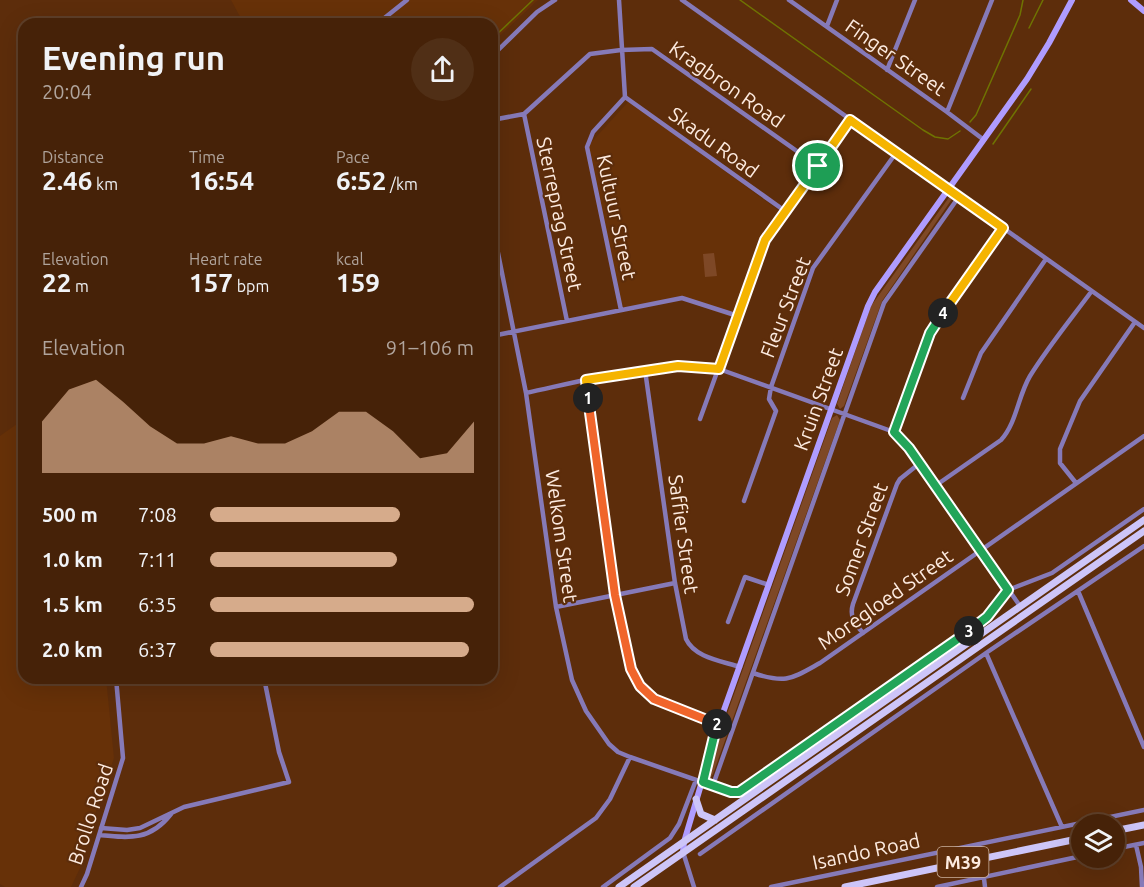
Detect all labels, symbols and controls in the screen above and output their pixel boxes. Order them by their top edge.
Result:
street label: Finger Street [841,14,951,100]
street label: Kragbron Road [665,36,789,132]
button: share [411,38,474,101]
text: Evening run [42,39,225,76]
text: 20:04 [42,80,92,103]
street label: Skadu Road [665,102,763,182]
street label: Sterreprag Street [532,135,588,293]
pin [792,140,843,191]
text: Distance [42,148,104,166]
text: Time [189,148,225,166]
text: Pace [336,148,370,166]
icon: arrive [801,149,834,182]
street label: Kultuur Street [593,152,642,282]
text: 2.46 [42,166,92,195]
text: 16:54 [189,166,254,195]
text: 6:52 [336,166,386,195]
text: km [92,175,118,193]
text: /km [386,175,418,193]
text: Elevation [42,250,109,268]
text: Heart rate [189,250,263,268]
text: kcal [336,250,364,268]
street label: Fleur Street [755,253,815,361]
text: 22 [42,268,71,297]
text: 157 [189,268,233,297]
text: 159 [336,268,380,297]
text: m [71,277,89,295]
text: bpm [233,277,269,295]
pin: 4 [928,298,958,328]
text: 4 [938,304,948,322]
text: Elevation [42,336,125,359]
text: 91–106 m [386,336,474,359]
street label: Kruin Street [789,344,847,454]
pin: 1 [573,383,603,413]
text: 1 [583,389,593,407]
street label: Welkom Street [541,468,583,604]
street label: Saffier Street [664,473,704,595]
street label: Somer Street [830,479,892,599]
text: 500 m [42,503,98,526]
text: 7:08 [138,503,177,526]
street label: Moregloed Street [813,544,957,654]
text: 1.0 km [42,548,103,571]
text: 7:11 [138,548,177,571]
text: 1.5 km [42,593,103,616]
text: 6:35 [138,593,177,616]
pin: 3 [954,616,984,646]
text: 3 [964,622,974,640]
text: 2.0 km [42,638,103,661]
text: 6:37 [138,638,177,661]
pin: 2 [702,709,732,739]
text: 2 [712,715,722,733]
street label: Brollo Road [63,761,117,867]
map controls [1071,814,1125,868]
button: layers [1071,814,1125,868]
street label: Isando Road [810,828,922,874]
road number: M39 [938,847,988,877]

